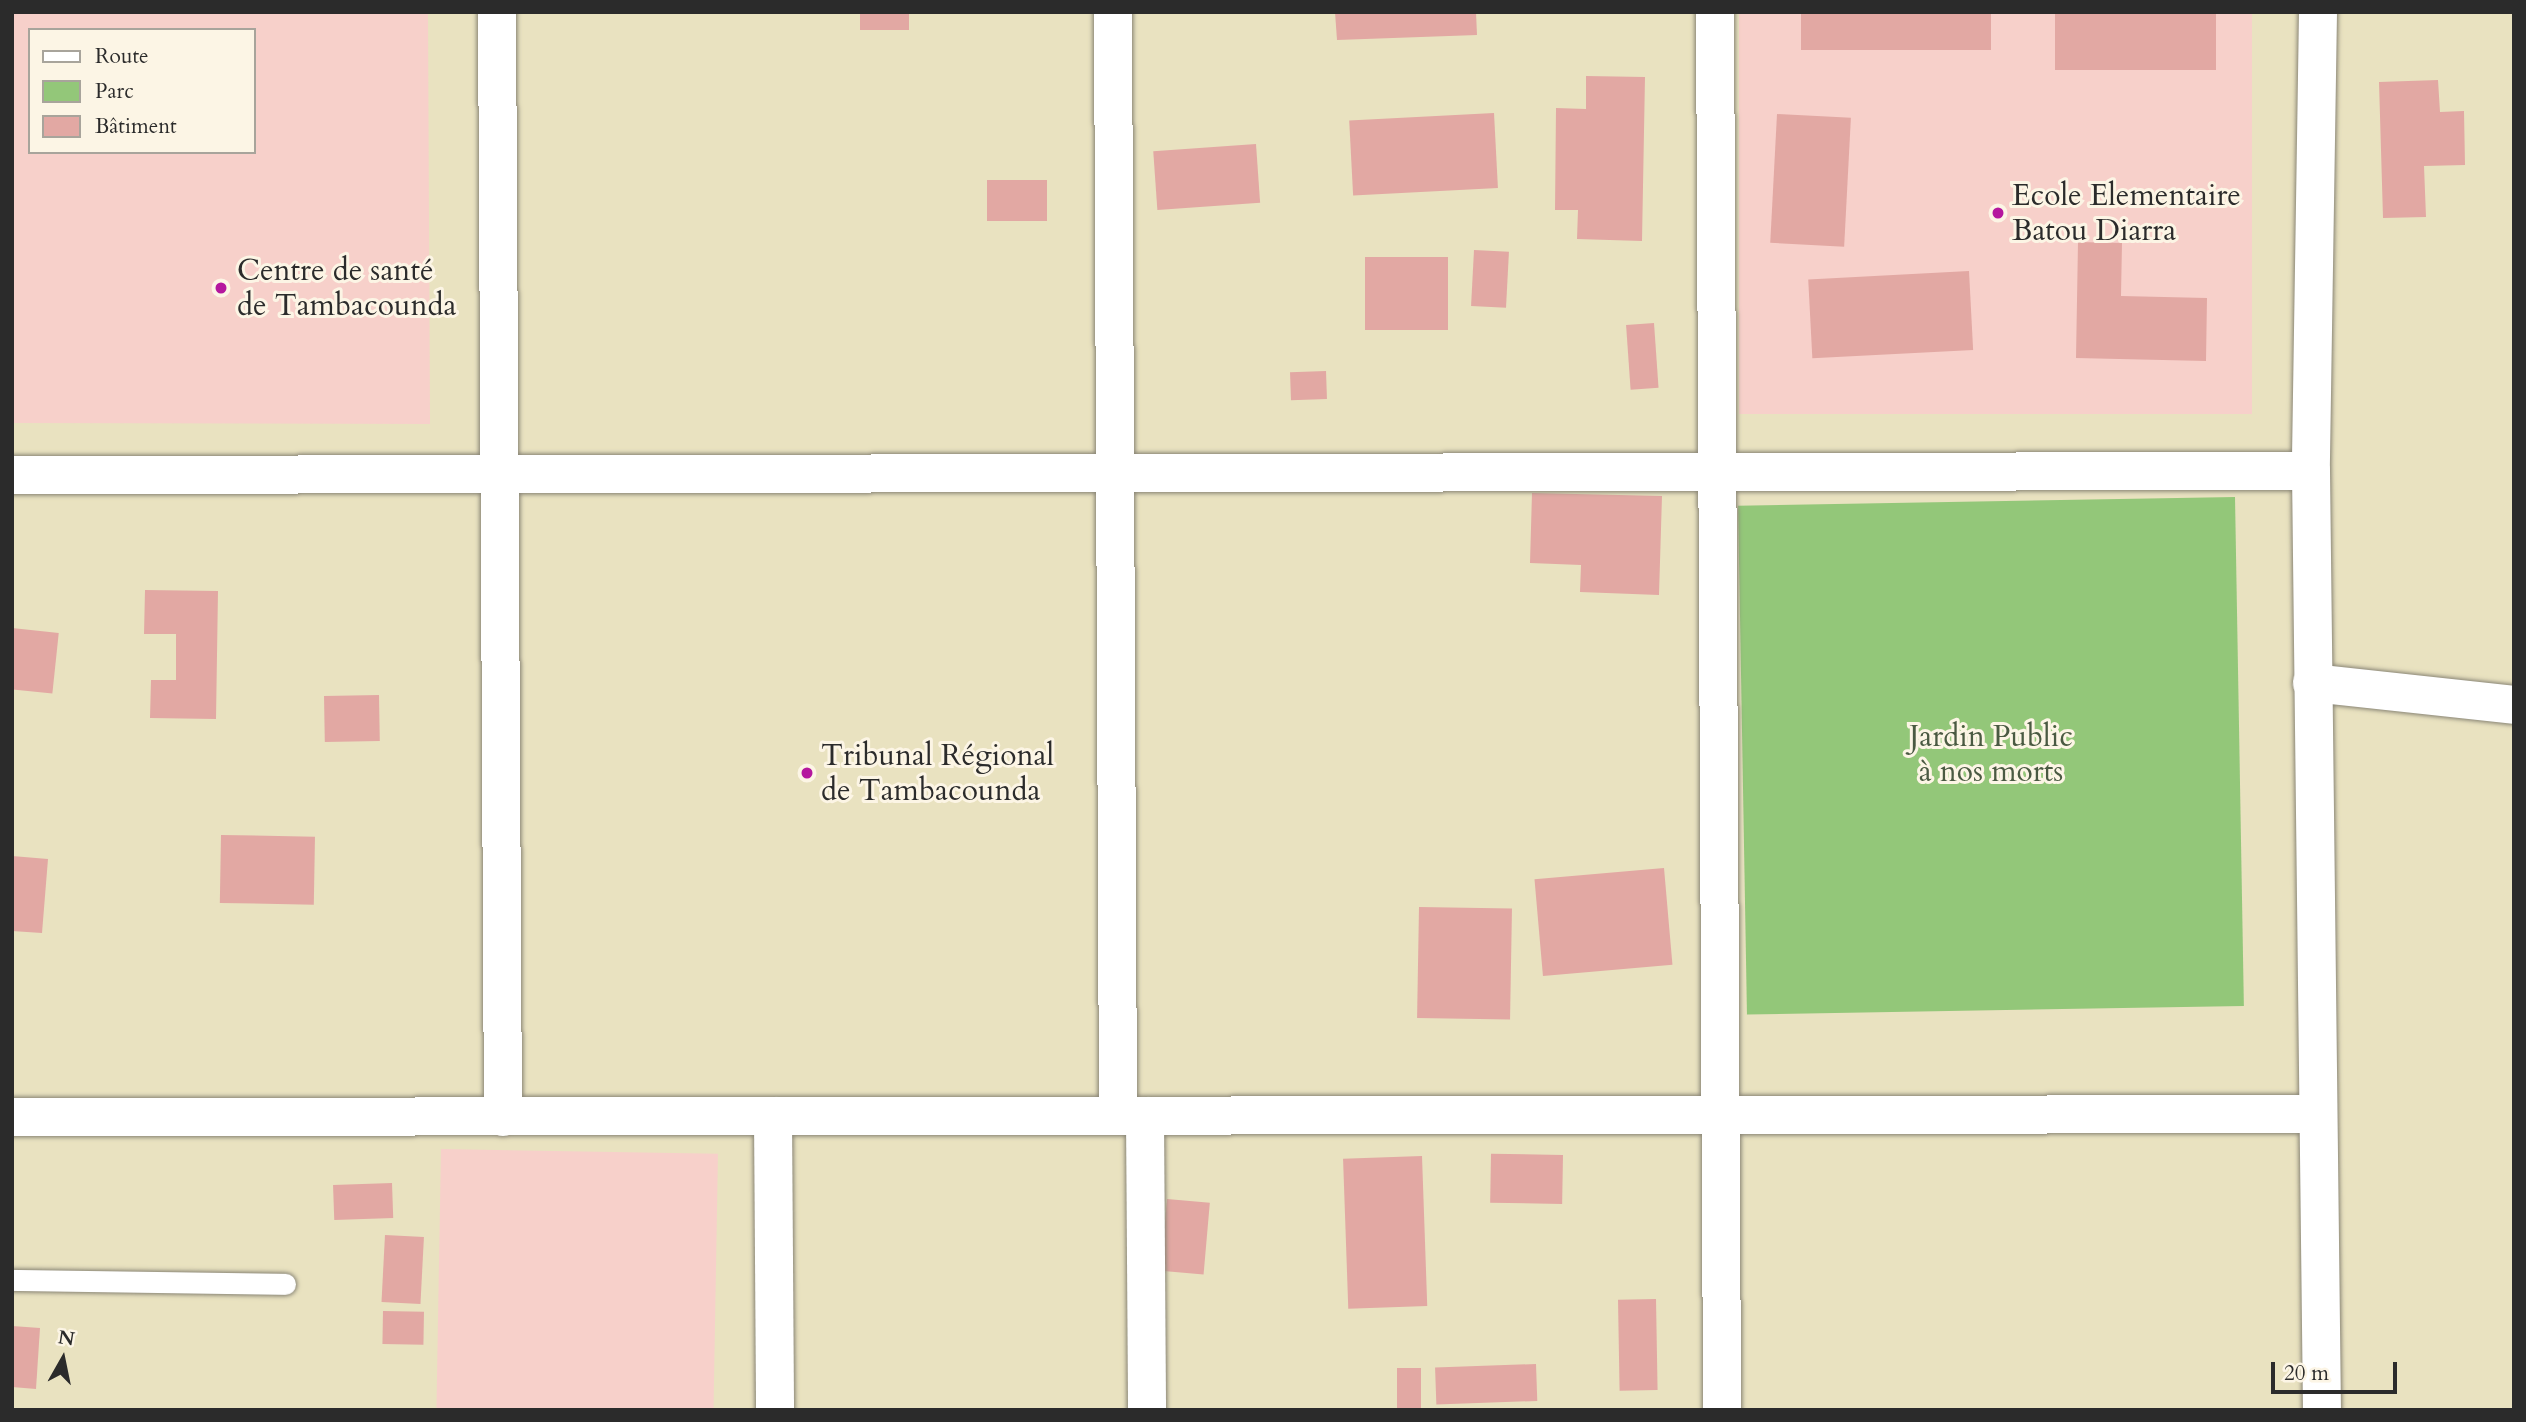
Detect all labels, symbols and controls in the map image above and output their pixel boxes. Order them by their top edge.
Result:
legend [28,28,256,154]
text: Route [95,42,149,71]
text: Parc [95,77,134,106]
text: Bâtiment [95,112,177,141]
place label: Ecole Elementaire Batou Diarra [2012,178,2241,248]
marker: Ecole Elementaire Batou Diarra [1990,205,2006,221]
place label: Centre de santé de Tambacounda [237,253,456,324]
marker: Centre de santé de Tambacounda [211,278,231,298]
park label: Jardin Public à nos morts [1909,719,2073,790]
place label: Tribunal Régional de Tambacounda [821,738,1054,808]
marker: Tribunal Régional de Tambacounda [799,765,815,781]
north arrow [28,1324,98,1394]
text: N [56,1324,76,1352]
scale bar [2274,1348,2400,1392]
text: 20 m [2284,1359,2329,1388]

